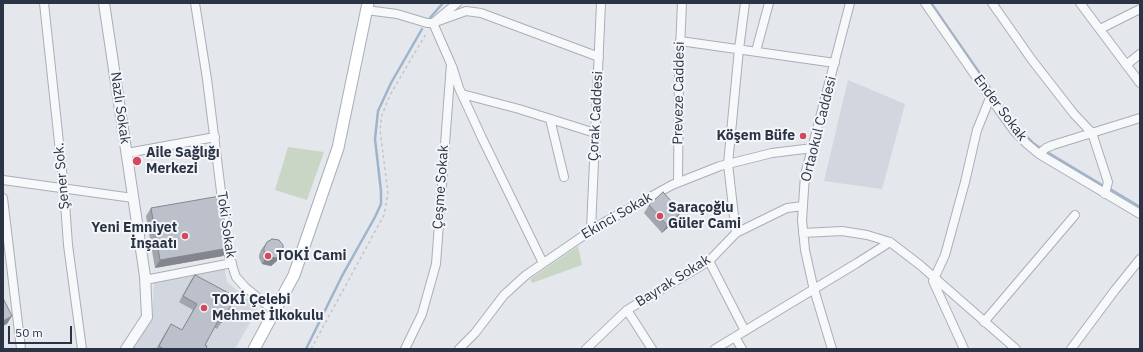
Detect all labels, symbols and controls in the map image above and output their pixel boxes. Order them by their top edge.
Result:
street label: Preveze Caddesi [670,41,688,145]
street label: Nazlı Sokak [107,71,133,145]
street label: Çorak Caddesi [585,71,607,161]
street label: Ender Sokak [970,72,1030,144]
street label: Ortaokul Caddesi [798,75,840,183]
place label: Köşem Büfe [716,128,795,144]
marker: Köşem Büfe [798,131,808,141]
street label: Şener Sok. [51,142,73,210]
street label: Çeşme Sokak [430,144,452,230]
place label: Aile Sağlığı Merkezi [146,145,220,178]
marker: Aile Sağlığı Merkezi [131,155,143,167]
street label: Ekinci Sokak [579,189,655,243]
street label: Toki Sokak [213,191,239,259]
place label: Saraçoğlu Güler Cami [668,200,741,232]
marker: Saraçoğlu Güler Cami [655,211,665,221]
place label: Yeni Emniyet İnşaatı [91,220,177,252]
marker: Yeni Emniyet İnşaatı [180,231,190,241]
place label: TOKİ Cami [276,248,347,264]
marker: TOKİ Cami [263,251,273,261]
street label: Bayrak Sokak [633,251,713,311]
place label: TOKİ Çelebi Mehmet İlkokulu [212,292,323,324]
marker: TOKİ Çelebi Mehmet İlkokulu [199,303,209,313]
scale bar [10,318,74,344]
text: 50 m [15,325,43,340]

